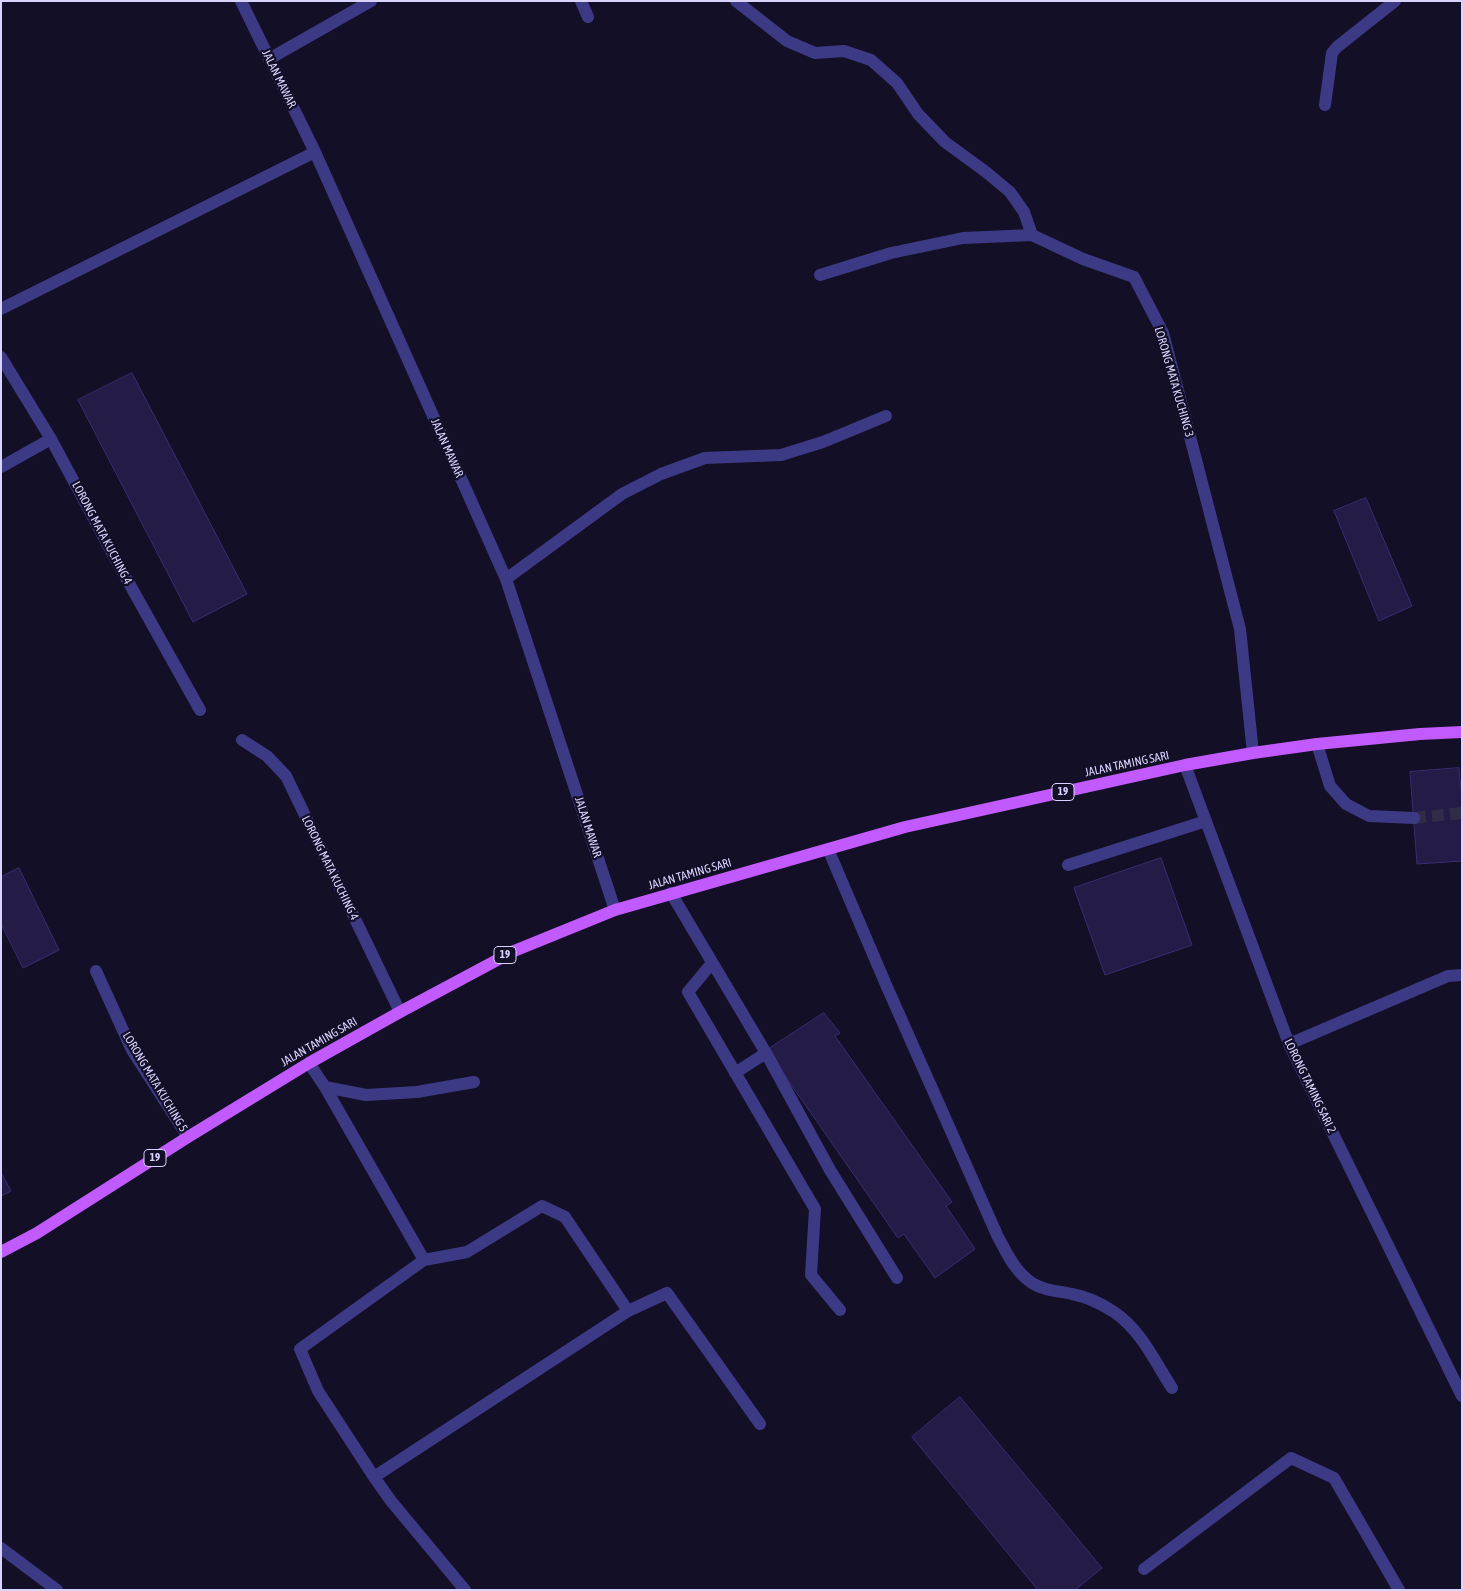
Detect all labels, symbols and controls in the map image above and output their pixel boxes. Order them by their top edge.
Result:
street label: JALAN MAWAR [259,48,299,110]
street label: LORONG MATA KUCHING 3 [1151,325,1197,439]
street label: JALAN MAWAR [428,416,466,480]
street label: LORONG MATA KUCHING 4 [69,479,135,587]
street label: JALAN TAMING SARI [1084,748,1170,780]
road number: 19 [1052,784,1074,800]
street label: JALAN MAWAR [571,795,605,859]
street label: LORONG MATA KUCHING 4 [298,813,362,923]
street label: JALAN TAMING SARI [647,855,733,893]
road number: 19 [494,946,516,964]
street label: JALAN TAMING SARI [278,1014,360,1070]
street label: LORONG MATA KUCHING 5 [119,1029,191,1135]
street label: LORONG TAMING SARI 2 [1281,1036,1339,1136]
road number: 19 [144,1150,166,1166]

